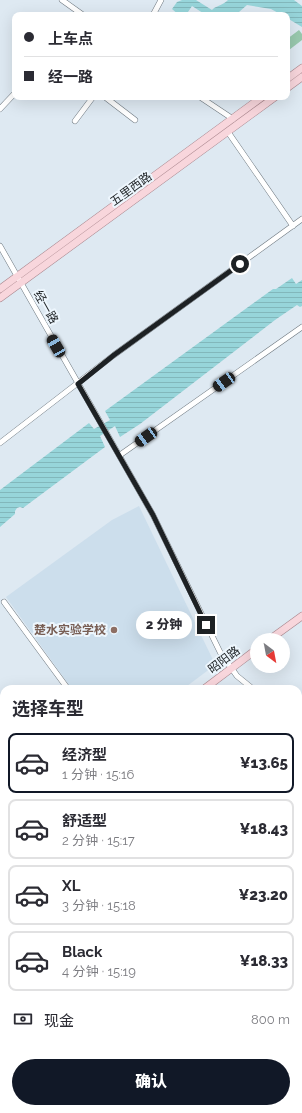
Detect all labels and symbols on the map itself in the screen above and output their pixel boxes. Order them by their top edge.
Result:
street label: 五里西路 [107,169,155,209]
route start [231,255,249,273]
street label: 经一路 [31,288,61,326]
car [45,333,67,359]
car [211,370,237,394]
car [133,425,159,449]
callout: 2 分钟 [136,611,192,639]
route end [197,616,215,634]
place label: 楚水实验学校 [34,623,106,637]
marker: 楚水实验学校 [109,625,119,635]
north arrow [250,633,290,673]
street label: 昭阳路 [205,644,243,676]

